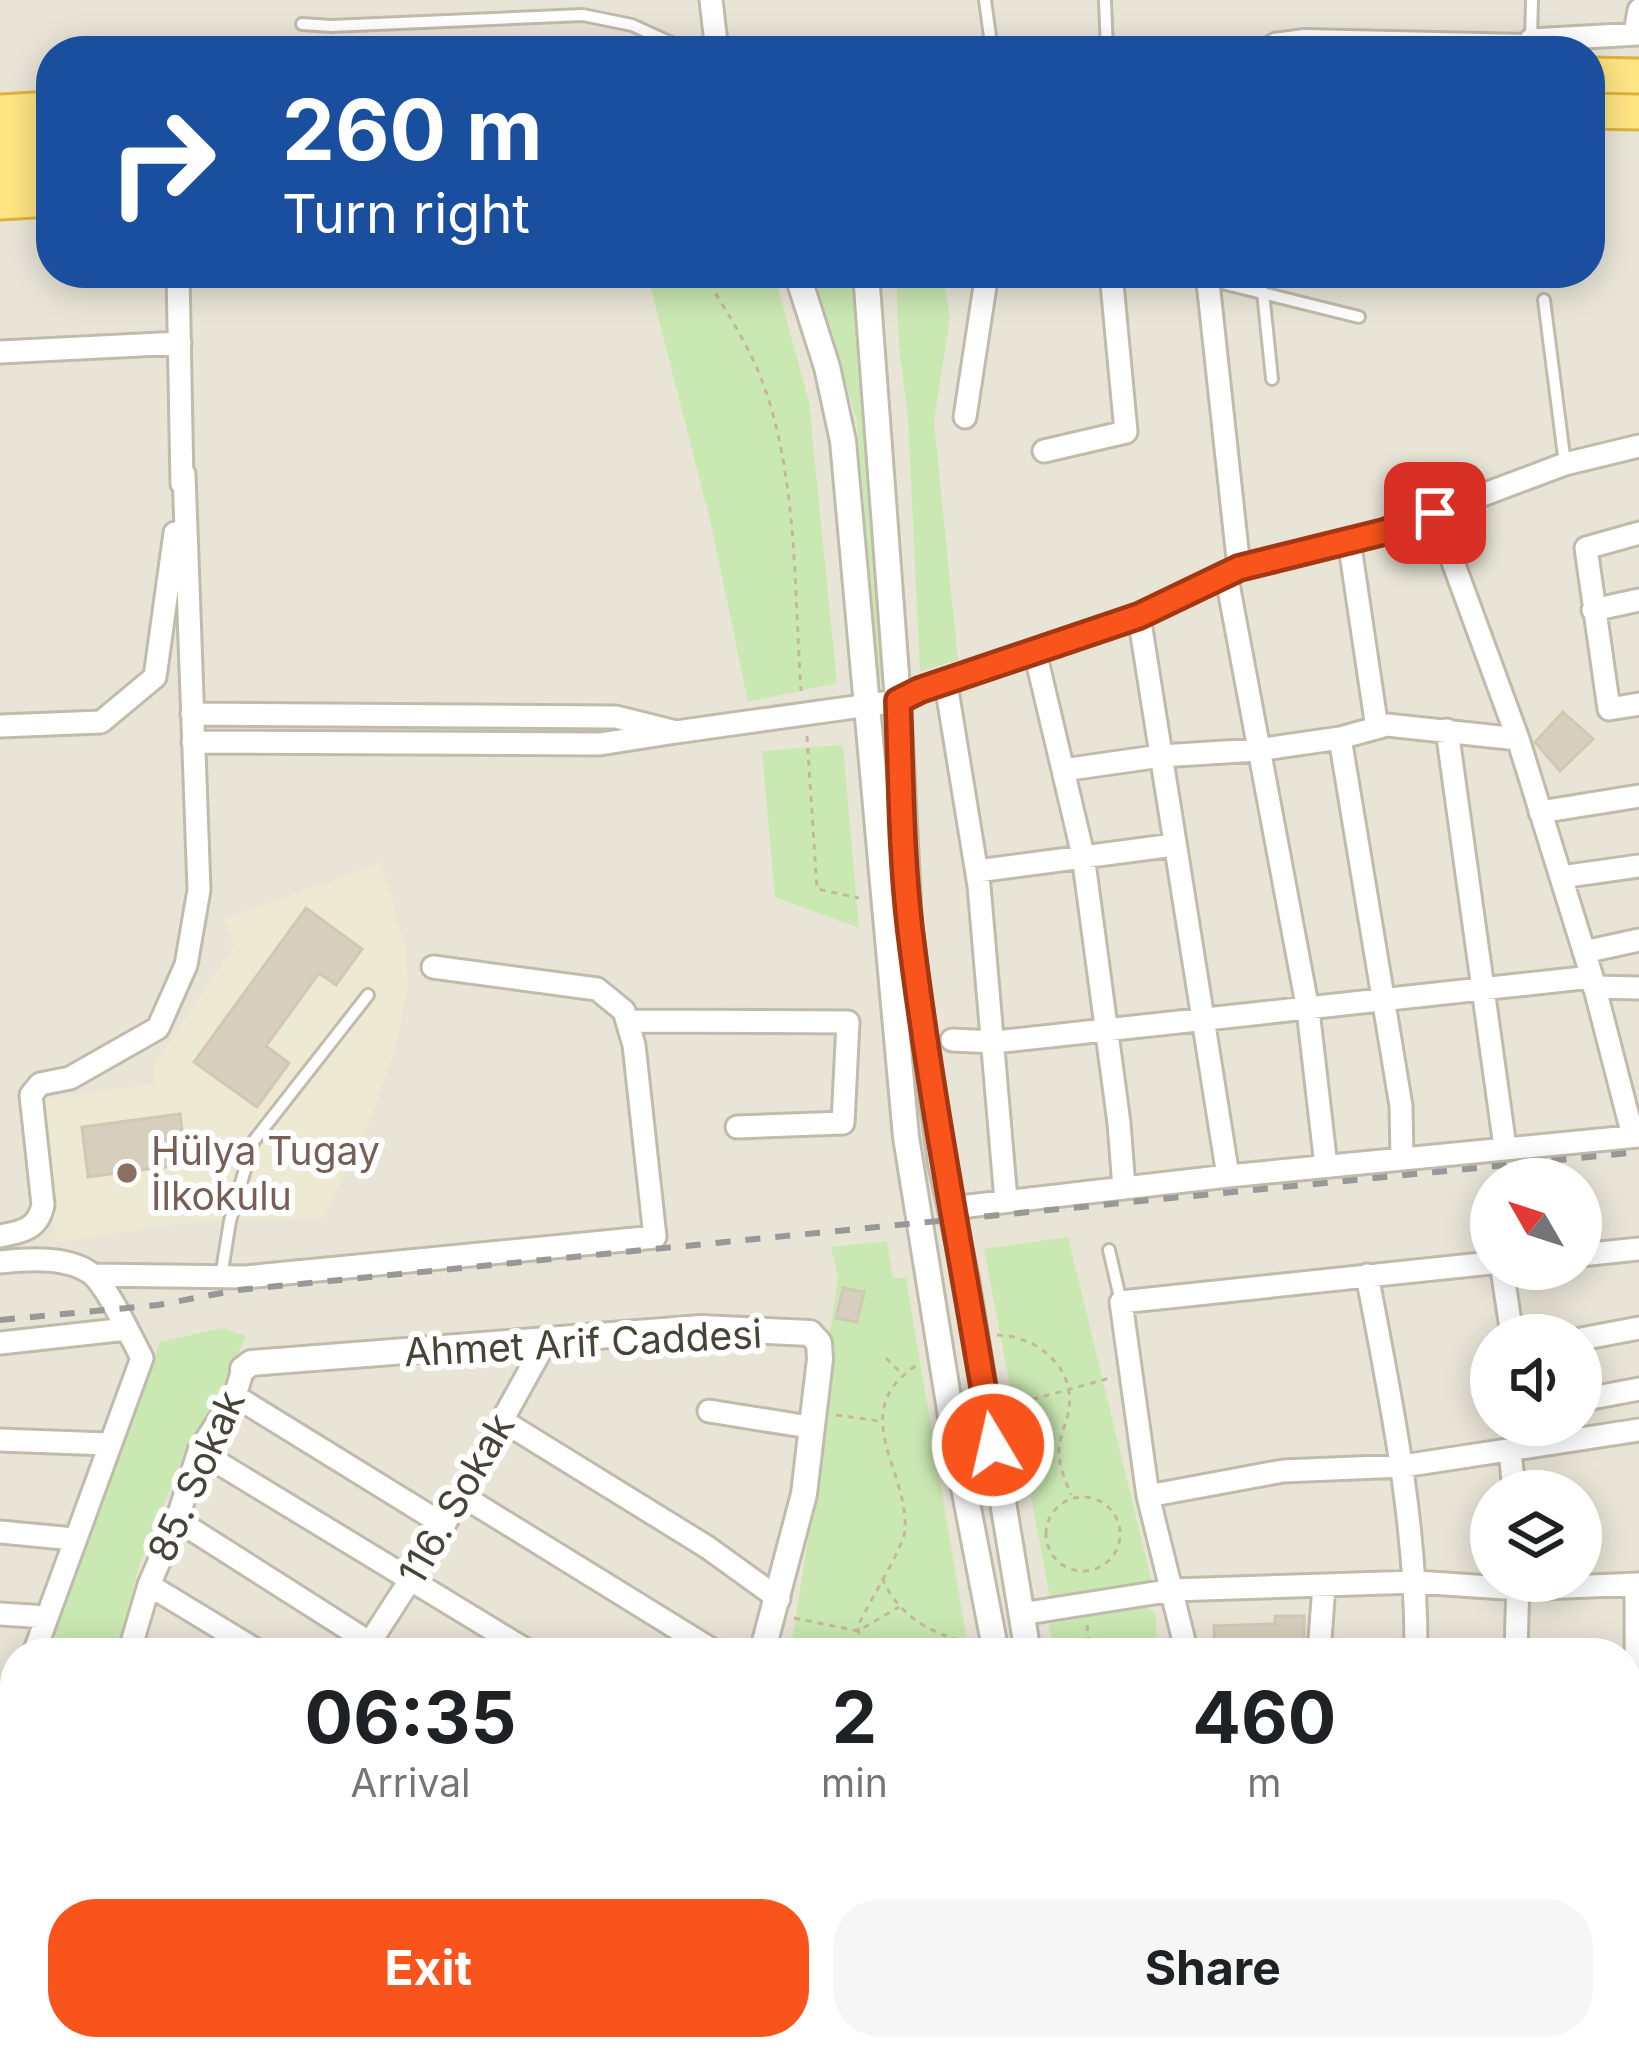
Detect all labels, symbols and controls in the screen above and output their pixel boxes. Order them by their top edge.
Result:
text: 260 m [282,79,543,180]
icon: right [84,84,240,240]
text: Turn right [282,181,530,246]
pin [1384,462,1486,564]
icon: arrive [1402,480,1468,546]
place label: Hülya Tugay İlkokulu [151,1127,380,1219]
north arrow [1470,1158,1602,1290]
map controls [1470,1158,1602,1602]
marker: Hülya Tugay İlkokulu [114,1160,140,1186]
street label: Ahmet Arif Caddesi [403,1310,763,1375]
button: sound [1470,1314,1602,1446]
position arrow [930,1382,1056,1508]
street label: 85. Sokak [137,1383,254,1569]
street label: 116. Sokak [388,1405,523,1593]
button: layers [1470,1470,1602,1602]
text: 06:35 [305,1673,516,1760]
text: 2 [832,1673,877,1760]
text: 460 [1192,1673,1336,1760]
text: Arrival [351,1759,471,1806]
text: min [821,1759,888,1806]
text: m [1247,1759,1281,1806]
button: Exit [48,1899,809,2037]
button: Share [833,1899,1593,2037]

